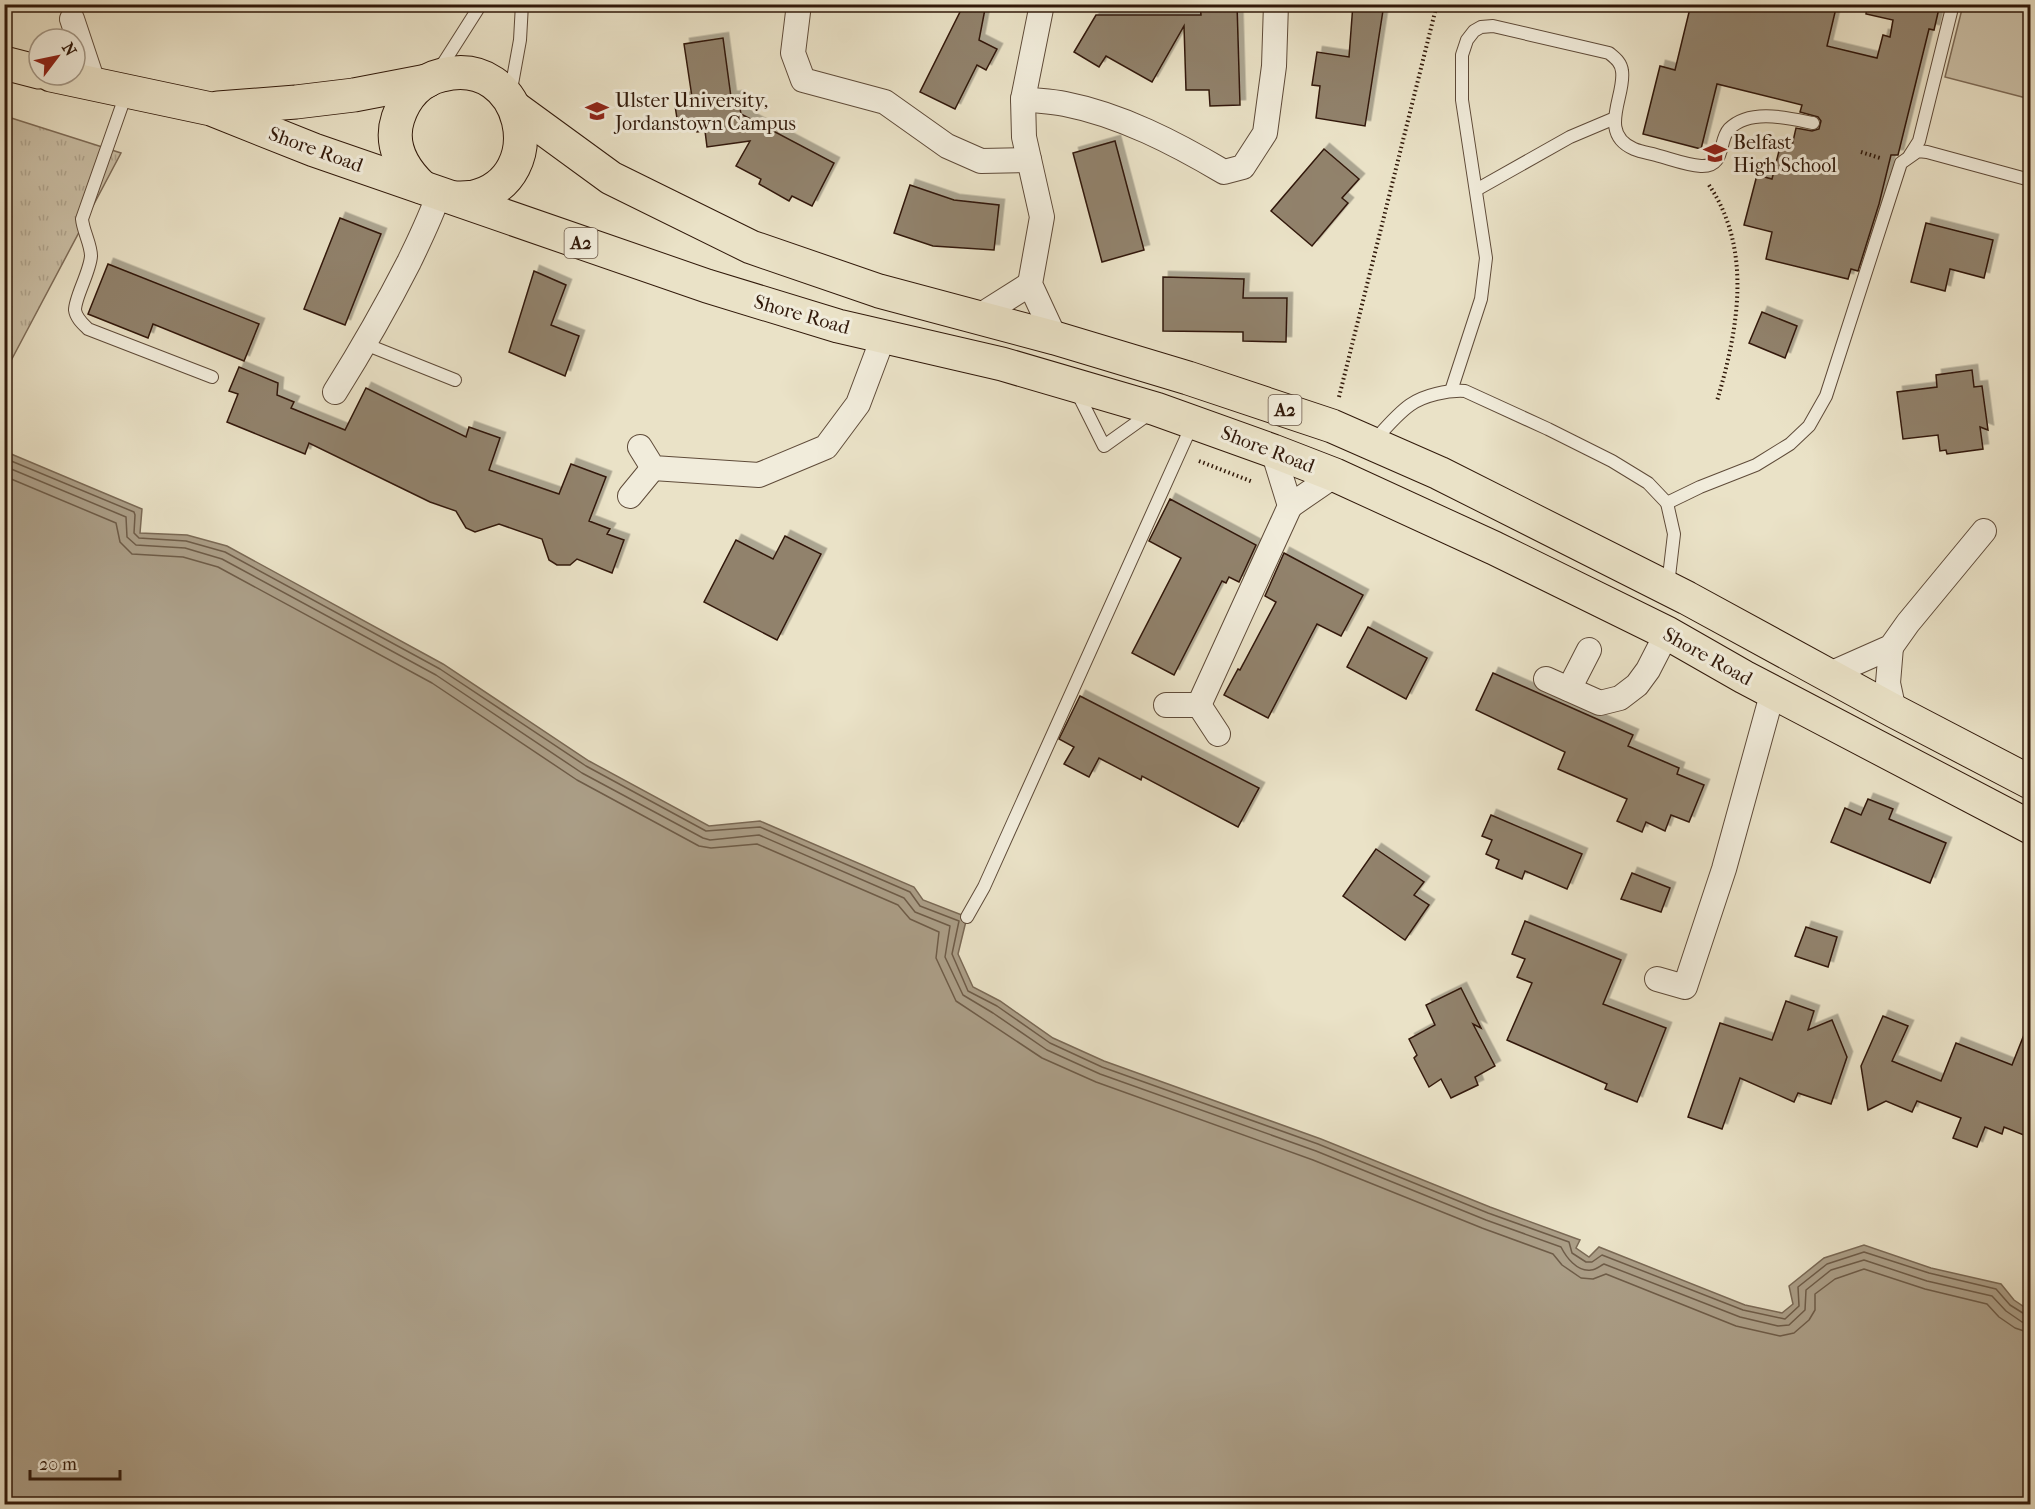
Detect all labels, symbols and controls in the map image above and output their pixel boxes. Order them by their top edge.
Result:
north arrow [27,27,87,87]
text: N [58,39,81,60]
place label: Ulster University, Jordanstown Campus [613,89,796,135]
school or university icon: Ulster University, Jordanstown Campus [584,98,610,124]
street label: Shore Road [266,122,367,178]
place label: Belfast High School [1733,131,1837,177]
school or university icon: Belfast High School [1702,140,1728,166]
road number: A2 [564,228,598,258]
street label: Shore Road [751,290,853,339]
road number: A2 [1268,395,1302,425]
street label: Shore Road [1218,421,1319,478]
street label: Shore Road [1659,622,1757,691]
scale bar [30,1443,120,1481]
text: 20 m [39,1454,77,1475]

